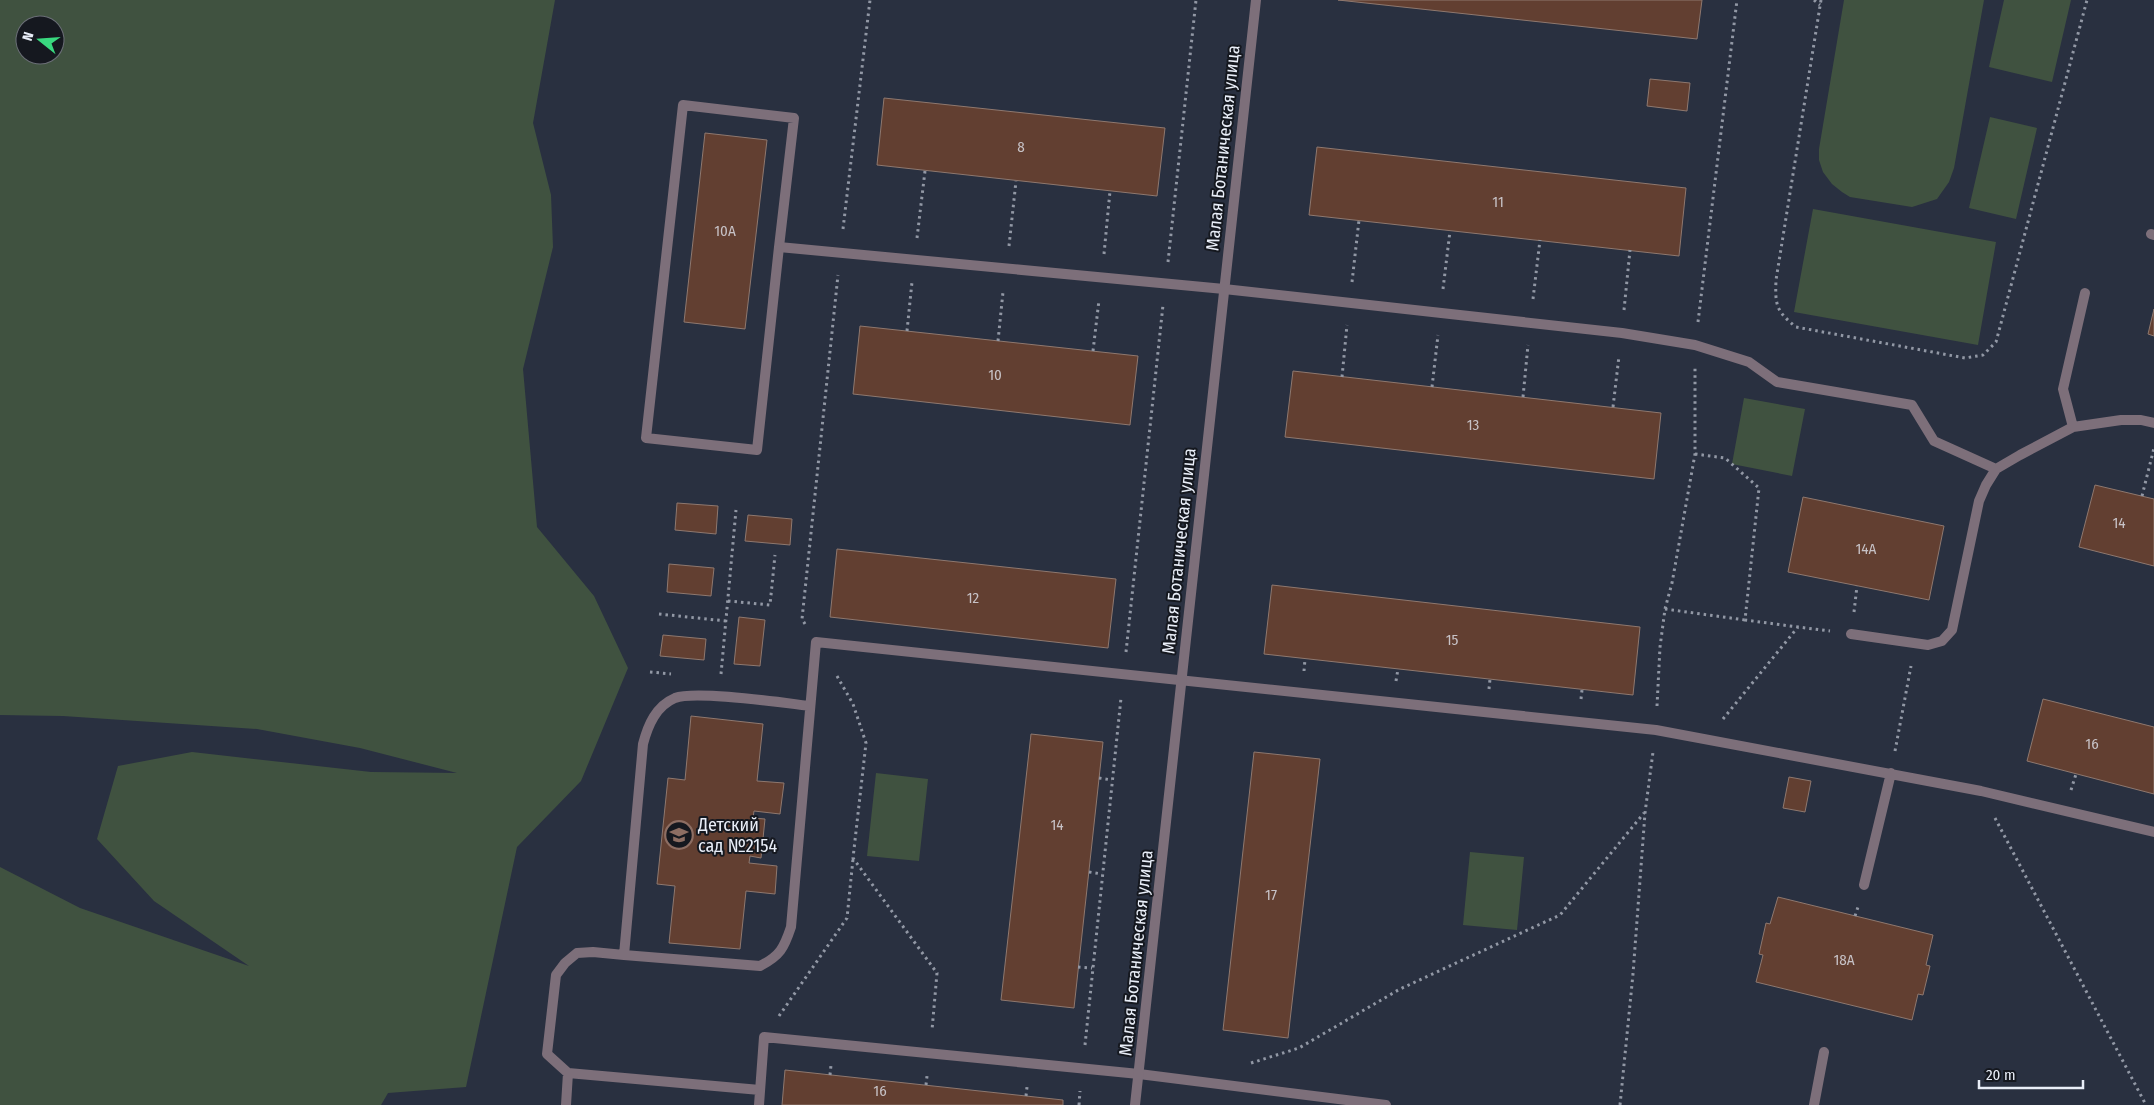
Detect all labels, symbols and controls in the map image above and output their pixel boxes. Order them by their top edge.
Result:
north arrow [15,15,65,65]
text: N [19,30,37,43]
street label: Малая Ботаническая улица [1201,44,1245,252]
house number: 8 [1017,138,1025,156]
house number: 11 [1492,193,1504,211]
house number: 10А [714,222,736,240]
house number: 10 [988,366,1002,384]
house number: 13 [1467,416,1480,434]
street label: Малая Ботаническая улица [1157,447,1201,655]
house number: 14 [2112,514,2126,532]
house number: 14А [1855,540,1877,558]
house number: 12 [967,589,980,607]
house number: 15 [1446,631,1458,649]
house number: 16 [2085,735,2099,753]
place label: Детский сад №2154 [697,814,778,857]
house number: 14 [1050,816,1064,834]
school or university icon: Детский сад №2154 [664,820,694,850]
street label: Малая Ботаническая улица [1114,849,1158,1057]
house number: 17 [1265,886,1277,904]
house number: 18А [1833,951,1855,969]
scale bar [1979,1058,2083,1090]
text: 20 m [1986,1066,2016,1084]
house number: 16 [873,1082,887,1100]

